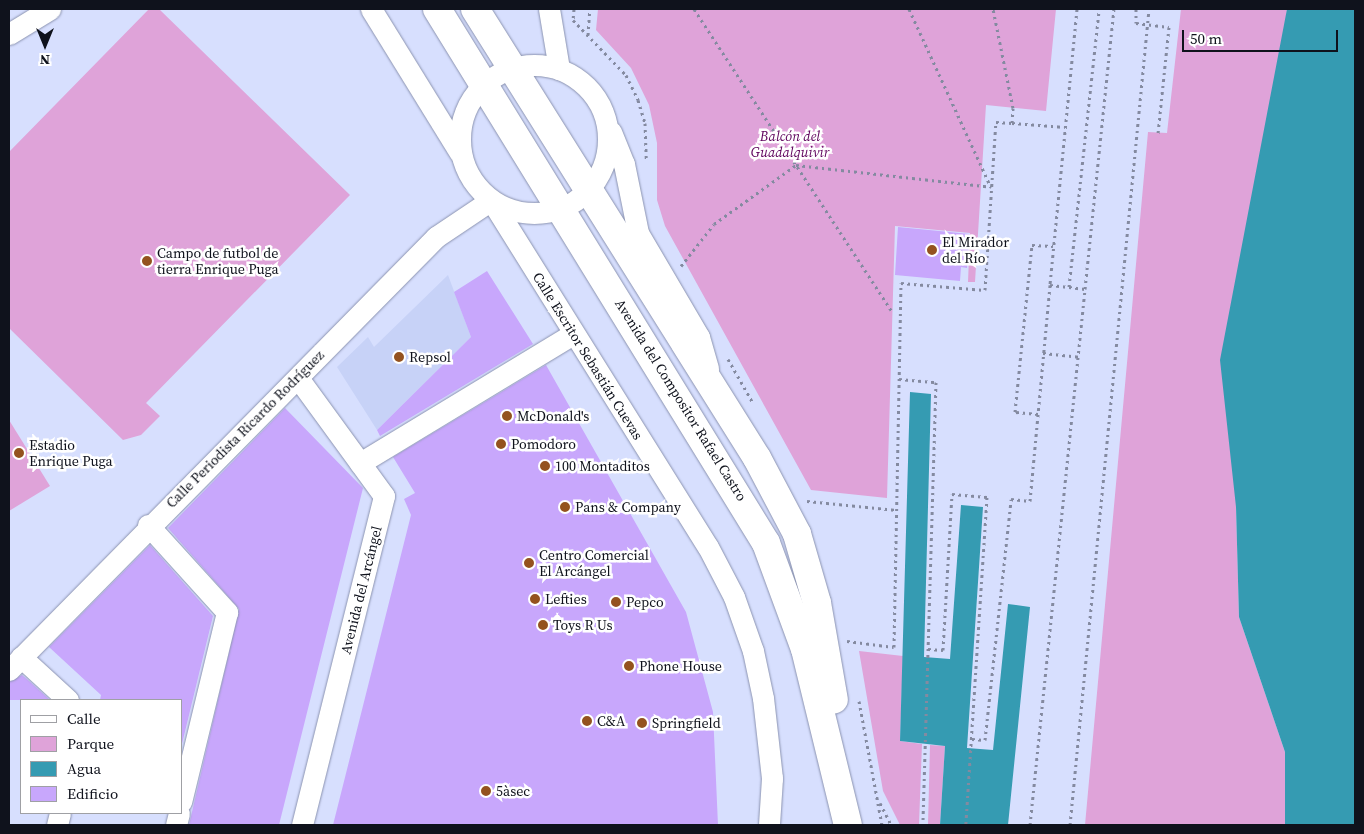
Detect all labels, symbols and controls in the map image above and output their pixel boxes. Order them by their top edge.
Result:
north arrow [20,20,70,70]
scale bar [1184,20,1340,52]
text: 50 m [1190,28,1222,49]
text: N [40,50,50,70]
park label: Balcón del Guadalquivir [751,128,829,160]
place label: El Mirador del Río [942,234,1009,266]
marker: El Mirador del Río [926,244,938,256]
place label: Campo de futbol de tierra Enrique Puga [157,245,279,278]
marker: Campo de futbol de tierra Enrique Puga [141,255,153,267]
street label: Calle Escritor Sebastián Cuevas [529,269,647,443]
street label: Avenida del Compositor Rafael Castro [612,296,750,504]
street label: Calle Periodista Ricardo Rodríguez [163,347,327,511]
place label: Repsol [409,349,451,365]
marker: Repsol [393,351,405,363]
place label: McDonald's [517,408,589,424]
marker: McDonald's [501,410,513,422]
place label: Pomodoro [511,436,576,452]
place label: Estadio Enrique Puga [29,437,113,470]
marker: Pomodoro [495,438,507,450]
marker: Estadio Enrique Puga [13,447,25,459]
place label: 100 Montaditos [555,458,650,474]
marker: 100 Montaditos [539,460,551,472]
place label: Pans & Company [575,499,681,515]
marker: Pans & Company [559,501,571,513]
street label: Avenida del Arcángel [337,524,385,656]
place label: Centro Comercial El Arcángel [539,547,649,580]
marker: Centro Comercial El Arcángel [523,557,535,569]
place label: Lefties [545,591,587,607]
marker: Lefties [529,593,541,605]
place label: Pepco [626,594,664,610]
marker: Pepco [610,596,622,608]
place label: Toys R Us [553,617,612,633]
marker: Toys R Us [537,619,549,631]
place label: Phone House [639,658,722,674]
marker: Phone House [623,660,635,672]
legend [20,699,182,814]
text: Calle [67,708,101,729]
place label: C&A [597,713,625,729]
marker: C&A [581,715,593,727]
place label: Springfield [652,715,721,731]
marker: Springfield [636,717,648,729]
text: Parque [67,733,114,754]
text: Agua [67,758,101,779]
text: Edificio [67,783,118,804]
place label: 5àsec [496,783,530,799]
marker: 5àsec [480,785,492,797]

